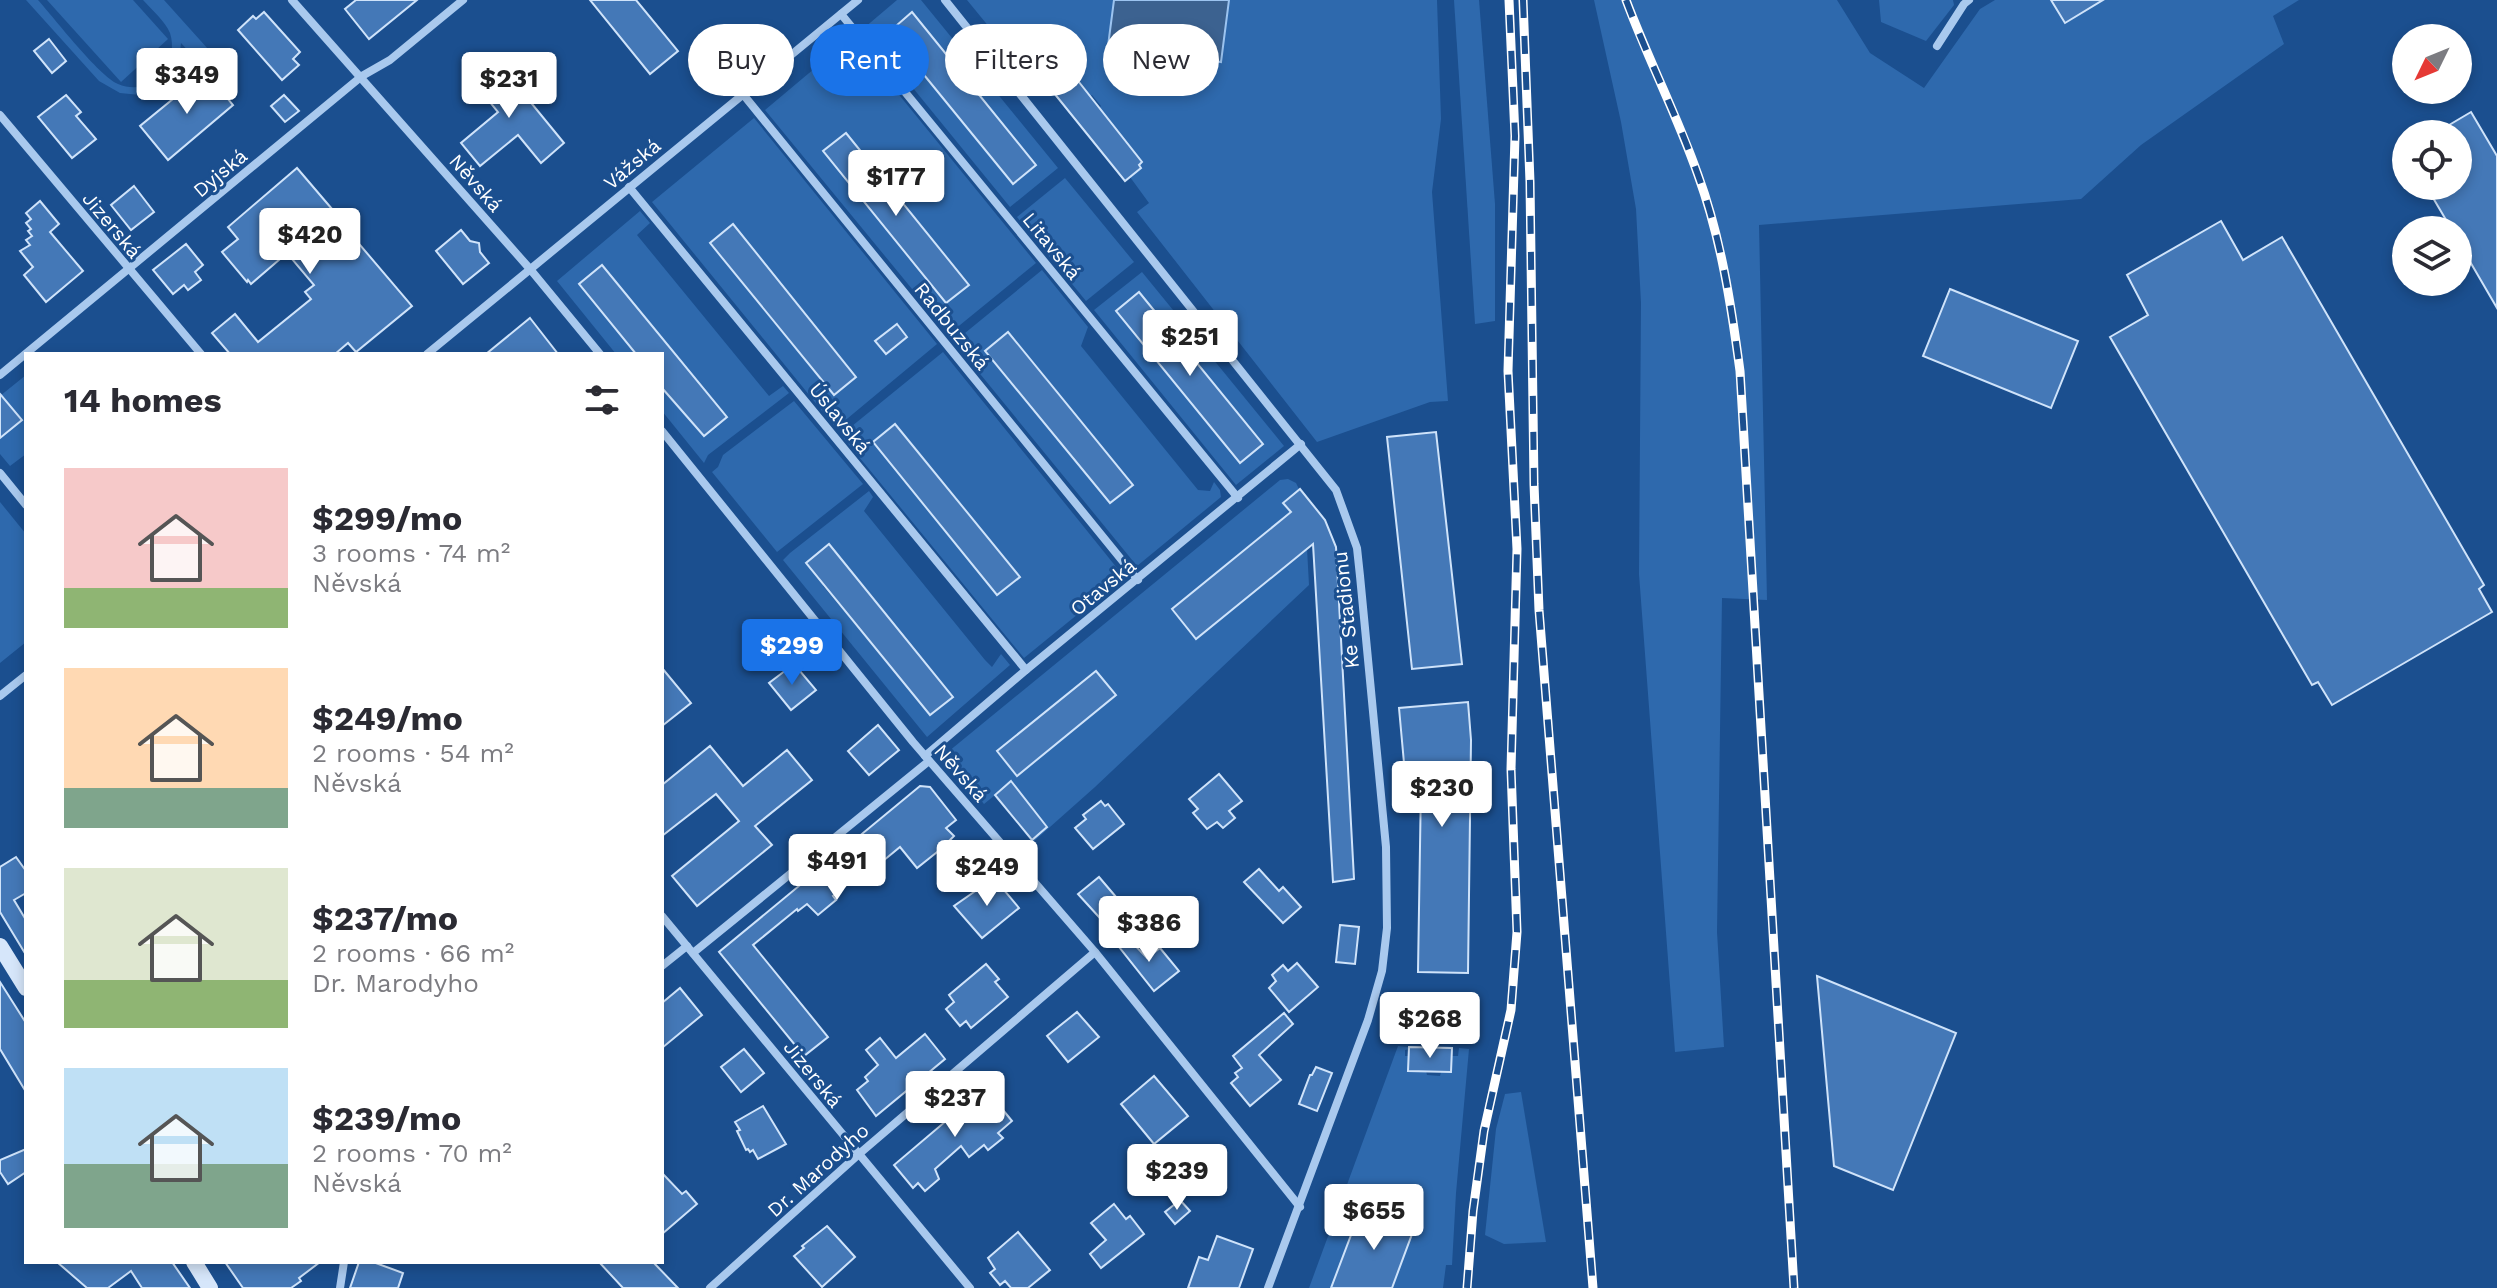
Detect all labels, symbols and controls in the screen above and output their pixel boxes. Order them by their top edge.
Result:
chip: Buy [688,24,794,96]
chip: Rent [810,24,929,96]
chip: Filters [945,24,1087,96]
chip: New [1103,24,1219,96]
north arrow [2392,24,2472,104]
map controls [2392,24,2472,296]
pin: $349 [140,48,234,116]
pin: $231 [462,52,556,120]
text: $349 [155,59,219,89]
text: $231 [480,63,538,93]
button: locate [2392,120,2472,200]
street label: Vážská [599,133,665,195]
street label: Dyjská [188,144,252,202]
street label: Něvská [444,149,508,217]
pin: $177 [849,150,943,218]
text: $177 [866,161,926,191]
street label: Jizerská [77,187,147,263]
street label: Litavská [1018,207,1086,285]
pin: $420 [263,208,357,276]
button: layers [2392,216,2472,296]
text: $420 [277,219,343,249]
street label: Radbuzská [909,277,995,375]
pin: $251 [1143,310,1237,378]
text: $251 [1161,321,1219,351]
icon: filters [580,378,624,422]
street label: Úslavská [804,378,876,458]
text: 14 homes [64,380,222,420]
text: $299/mo [312,498,462,538]
icon: home [128,500,224,596]
text: 3 rooms · 74 m² [312,538,510,568]
street label: Ke Stadionu [1328,550,1364,670]
street label: Otavská [1065,553,1141,621]
text: Něvská [312,568,402,598]
pin: $299 [745,619,839,687]
text: $299 [760,630,824,660]
text: $249/mo [312,698,463,738]
icon: home [128,700,224,796]
text: 2 rooms · 54 m² [312,738,514,768]
street label: Něvská [929,739,993,807]
pin: $230 [1395,761,1489,829]
text: Něvská [312,768,402,798]
text: $230 [1410,772,1474,802]
pin: $491 [790,834,884,902]
pin: $249 [940,840,1034,908]
text: $491 [807,845,867,875]
text: $249 [955,851,1019,881]
pin: $386 [1102,896,1196,964]
text: $237/mo [312,898,458,938]
icon: home [128,900,224,996]
text: $386 [1117,907,1181,937]
text: 2 rooms · 66 m² [312,938,514,968]
text: Dr. Marodyho [312,968,479,998]
pin: $268 [1383,992,1477,1060]
text: $268 [1398,1003,1462,1033]
street label: Jizerská [779,1036,847,1112]
pin: $237 [908,1071,1002,1139]
text: $237 [924,1082,986,1112]
text: $239/mo [312,1098,461,1138]
icon: home [128,1100,224,1196]
street label: Dr. Marodyho [762,1118,874,1222]
text: 2 rooms · 70 m² [312,1138,512,1168]
pin: $239 [1130,1144,1224,1212]
text: $239 [1145,1155,1209,1185]
text: Něvská [312,1168,402,1198]
pin: $655 [1327,1184,1421,1252]
text: $655 [1343,1195,1406,1225]

